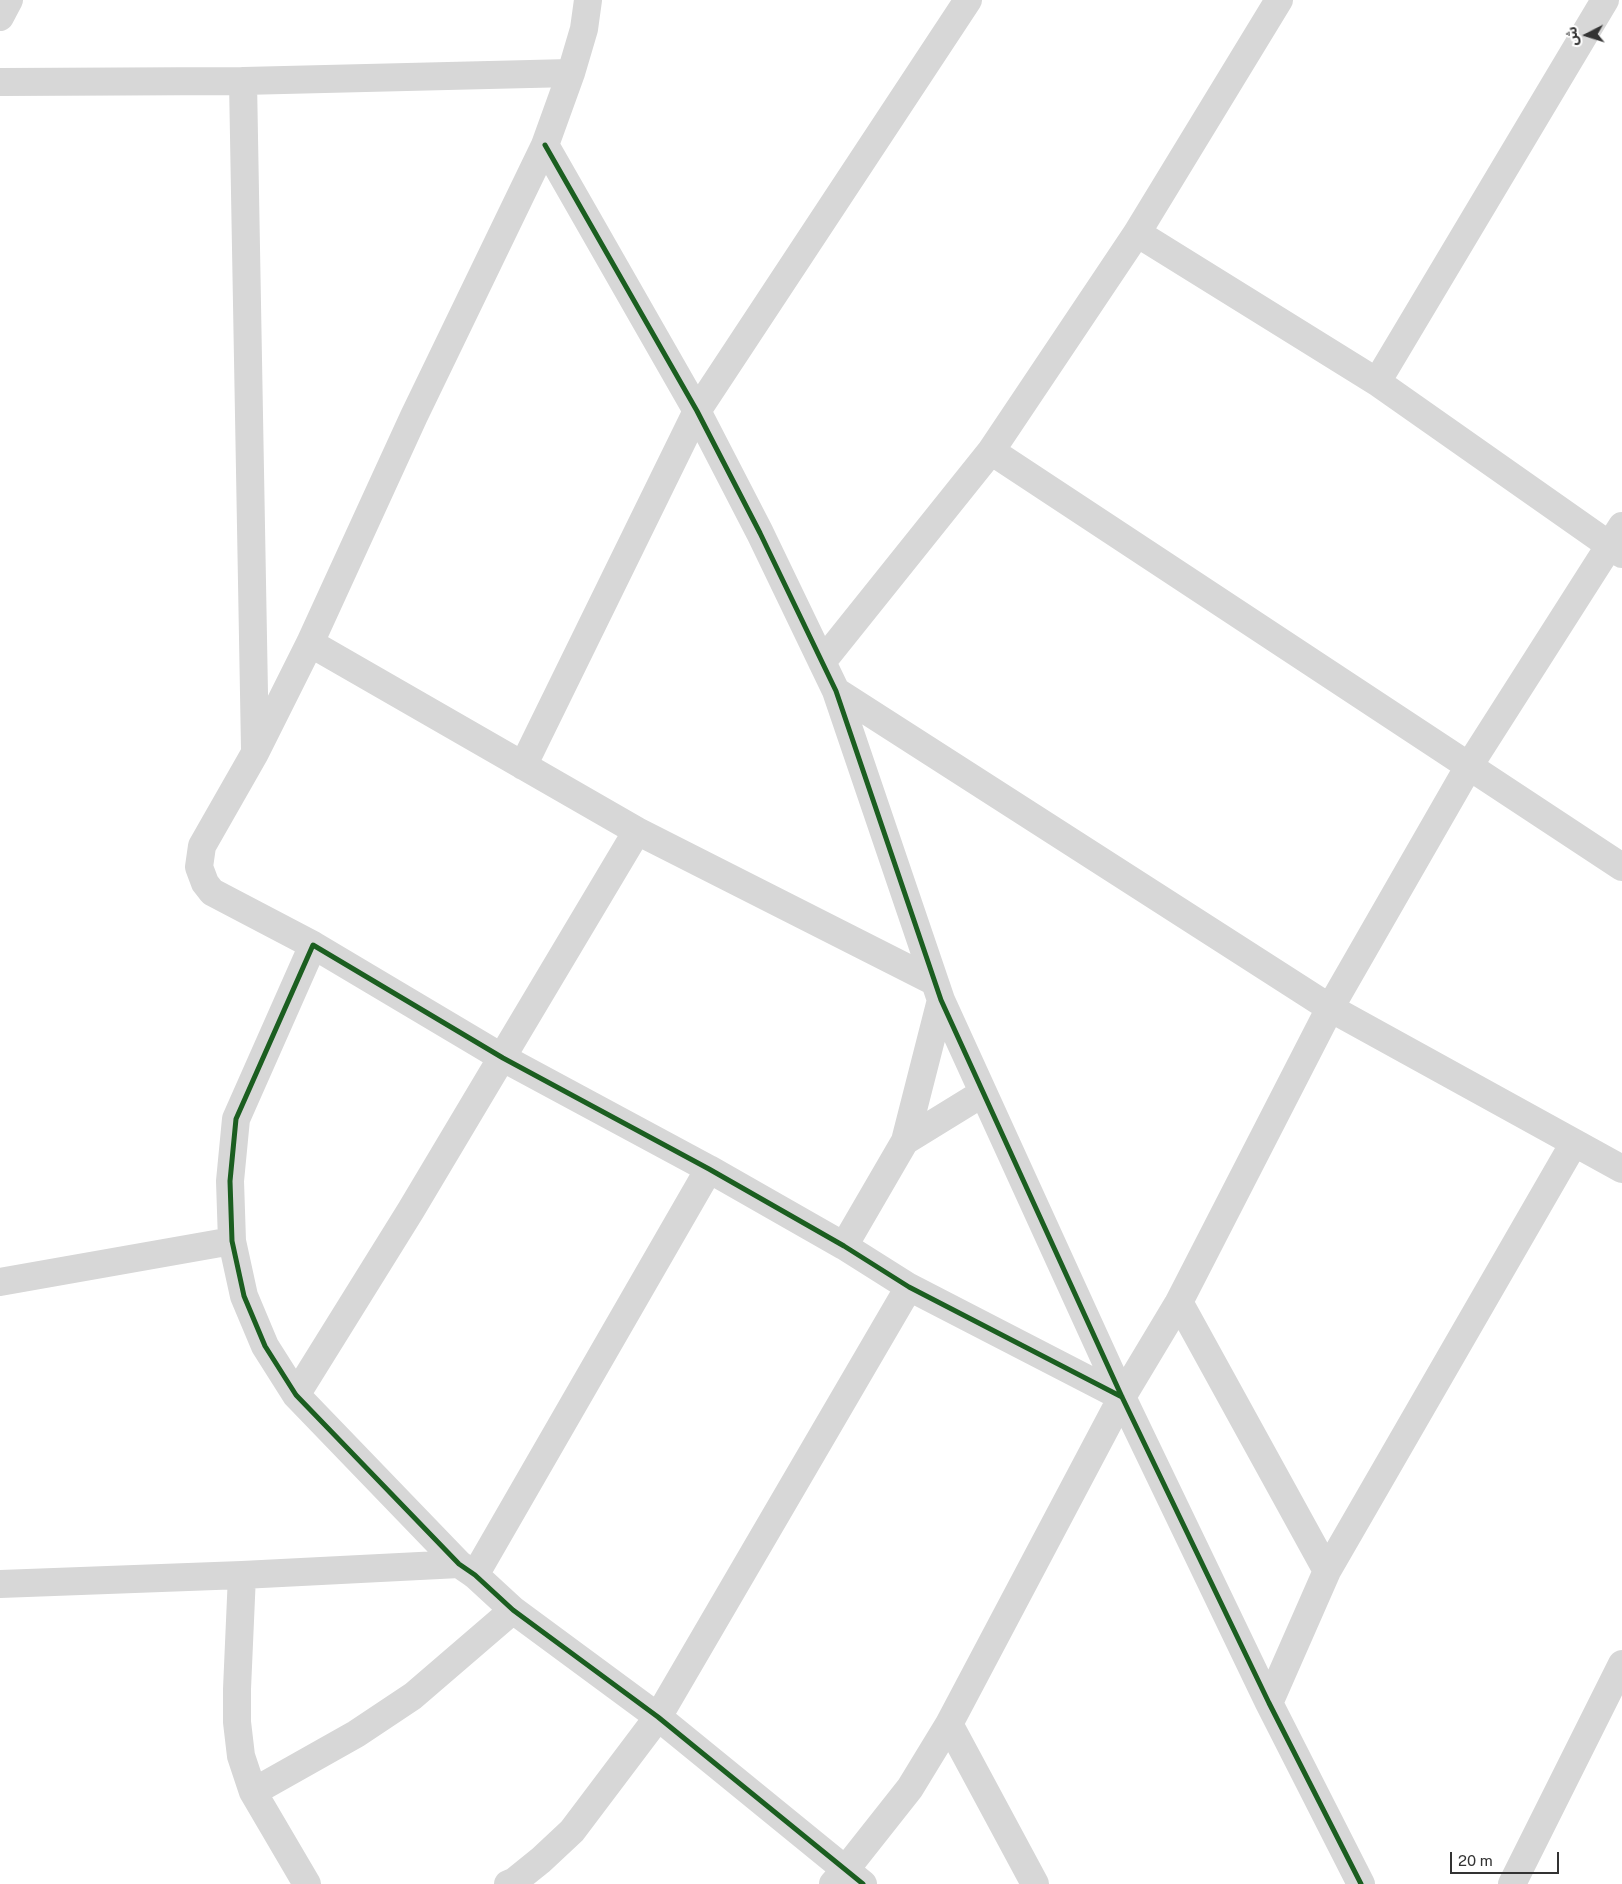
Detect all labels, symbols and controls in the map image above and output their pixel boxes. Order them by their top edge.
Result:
north arrow [1562,10,1612,60]
text: ش [1563,26,1581,47]
scale bar [1452,1842,1561,1874]
text: 20 m [1458,1852,1493,1869]

